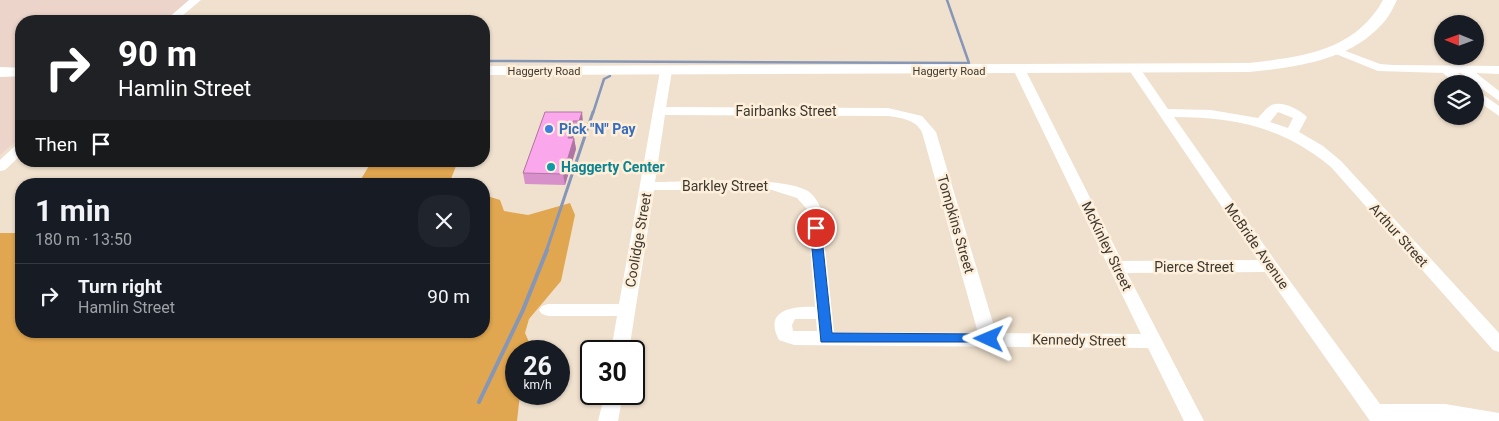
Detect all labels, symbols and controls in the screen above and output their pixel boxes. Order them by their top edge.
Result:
north arrow [1434,15,1484,65]
map controls [1434,15,1484,125]
text: 90 m [118,34,197,75]
icon: right [35,35,100,100]
street label: Haggerty Road [508,65,580,78]
street label: Haggerty Road [913,65,985,78]
button: layers [1434,75,1484,125]
text: Hamlin Street [118,76,251,101]
street label: Fairbanks Street [735,103,837,119]
place label: Pick "N" Pay [559,121,637,137]
marker: Pick "N" Pay [543,123,555,135]
icon: arrive [87,130,115,158]
text: Then [35,133,77,156]
place label: Haggerty Center [561,159,665,175]
marker: Haggerty Center [545,161,557,173]
street label: Tompkins Street [934,173,978,275]
street label: Barkley Street [682,178,768,194]
street label: Coolidge Street [622,191,654,288]
text: 1 min [35,193,110,228]
button: close [418,195,470,247]
street label: McKinley Street [1078,199,1136,294]
street label: McBride Avenue [1221,200,1293,292]
street label: Arthur Street [1366,200,1432,270]
pin [795,207,837,249]
icon: arrive [802,214,830,242]
text: 180 m · 13:50 [35,230,132,249]
street label: Pierce Street [1154,259,1234,275]
text: Turn right [78,275,162,298]
icon: right [35,282,63,310]
text: 90 m [427,285,470,308]
text: Hamlin Street [78,298,175,317]
position arrow [962,312,1014,364]
street label: Kennedy Street [1032,331,1126,349]
speed limit sign: 30 [580,340,645,405]
text: 26 [523,352,552,381]
text: km/h [523,378,552,392]

